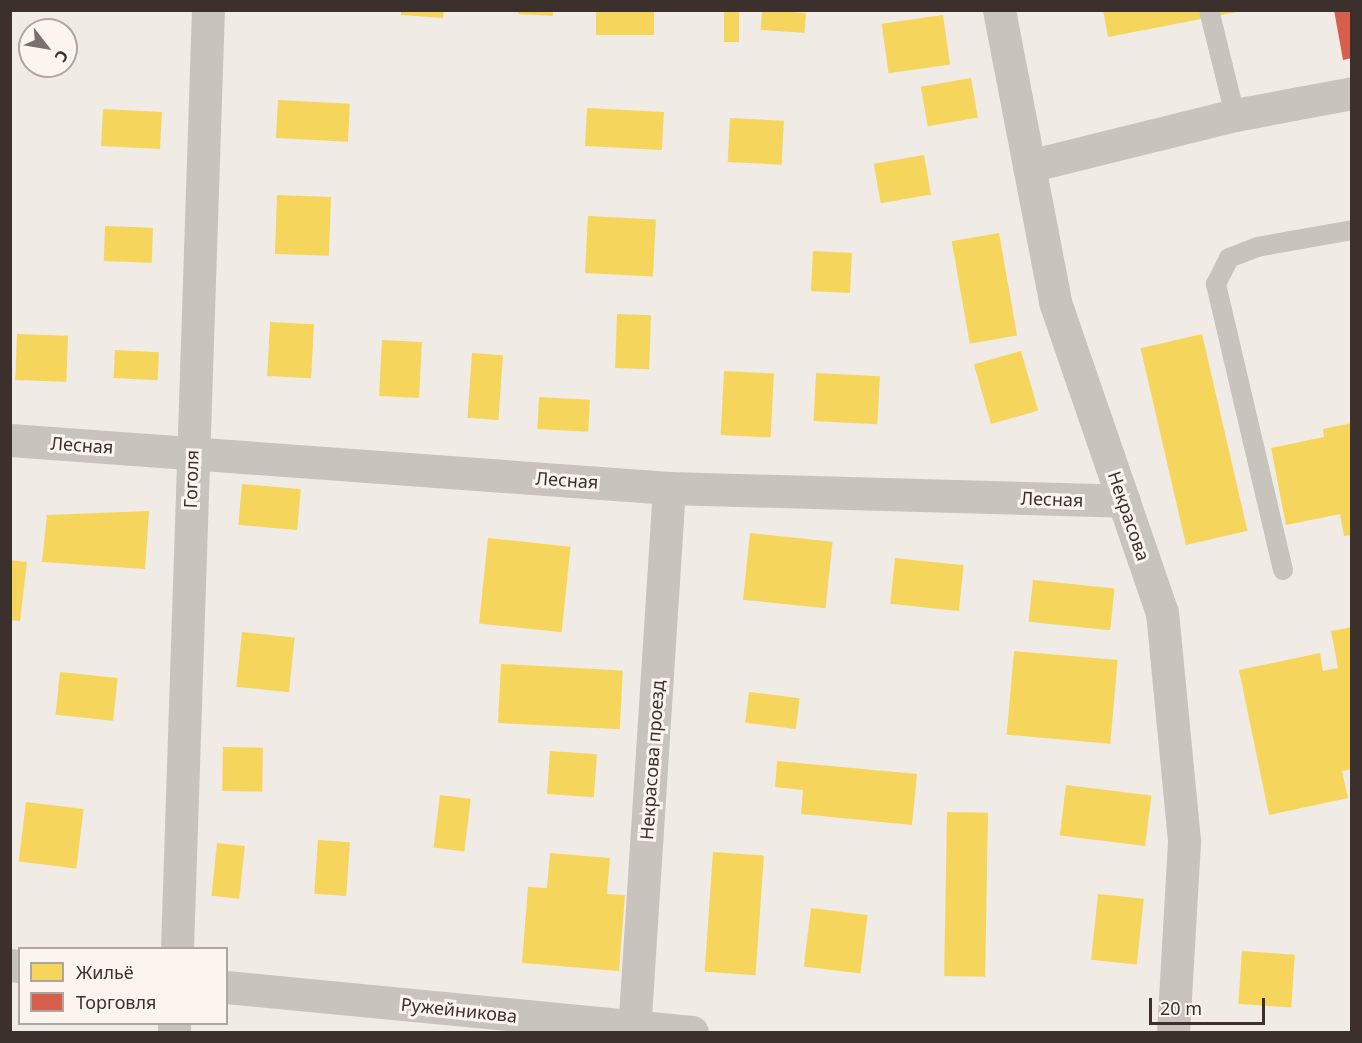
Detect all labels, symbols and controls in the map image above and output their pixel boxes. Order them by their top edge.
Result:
north arrow [18,18,78,78]
text: С [50,46,74,66]
street label: Лесная [50,432,114,458]
street label: Гоголя [179,449,203,509]
street label: Лесная [535,467,599,493]
street label: Некрасова [1104,468,1154,564]
street label: Лесная [1020,487,1084,511]
street label: Некрасова проезд [636,679,668,841]
legend [18,947,228,1025]
text: Жильё [76,960,134,984]
scale bar [1152,986,1268,1024]
text: Торговля [76,990,156,1014]
street label: Ружейникова [400,993,518,1027]
text: 20 m [1160,996,1202,1020]

